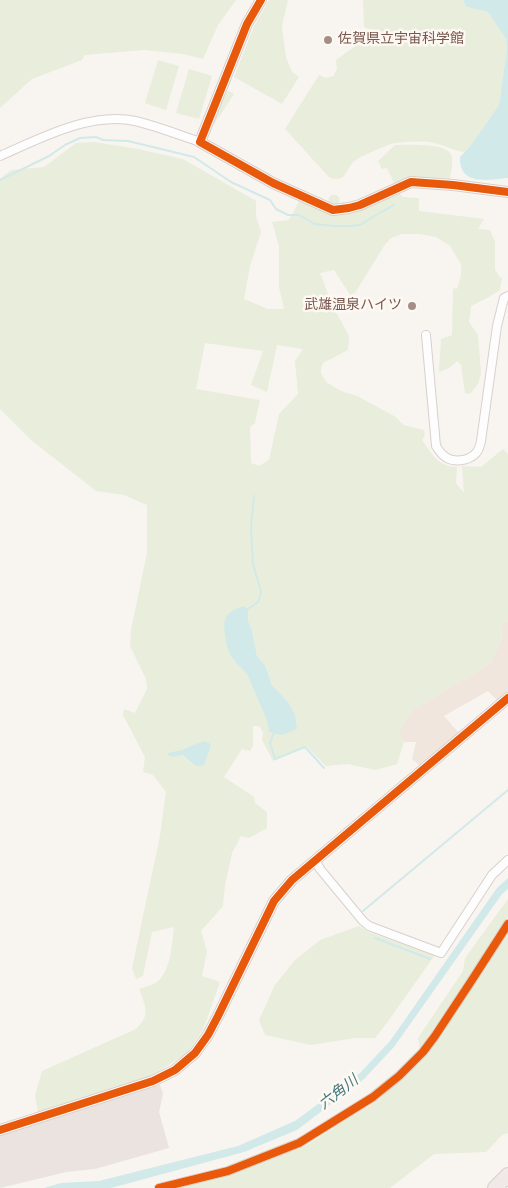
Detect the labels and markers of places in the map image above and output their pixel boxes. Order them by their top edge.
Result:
place label: 佐賀県立宇宙科学館 [338,32,464,48]
marker: 佐賀県立宇宙科学館 [322,34,334,46]
place label: 武雄温泉ハイツ [304,298,402,314]
marker: 武雄温泉ハイツ [406,300,418,312]

